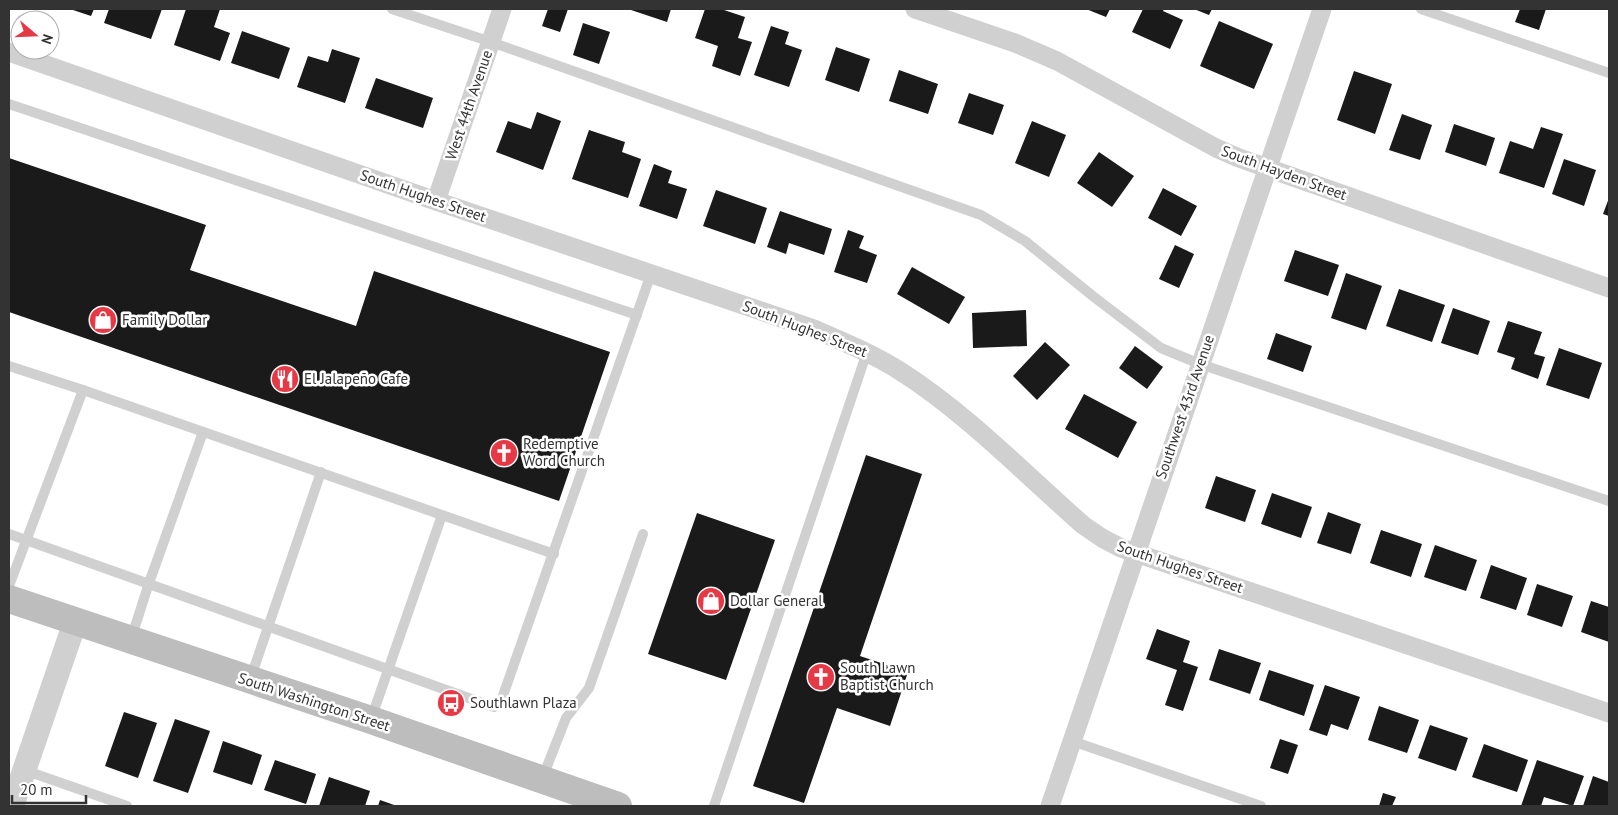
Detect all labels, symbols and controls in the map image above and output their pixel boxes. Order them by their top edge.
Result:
north arrow [10,10,60,60]
text: N [37,32,57,47]
street label: West 44th Avenue [441,47,496,162]
street label: South Hayden Street [1219,141,1349,204]
street label: South Hughes Street [358,165,489,226]
street label: South Hughes Street [740,296,870,361]
shop icon: Family Dollar [88,305,118,335]
place label: Family Dollar [122,310,207,329]
street label: Southwest 43rd Avenue [1151,332,1218,481]
restaurant icon: El Jalapeño Cafe [270,364,300,394]
place label: El Jalapeño Cafe [304,369,408,388]
place label: Redemptive Word Church [523,434,605,470]
church icon: Redemptive Word Church [489,438,519,468]
street label: South Hughes Street [1115,536,1246,597]
shop icon: Dollar General [696,586,726,616]
place label: Dollar General [730,591,823,610]
place label: South Lawn Baptist Church [840,658,934,694]
church icon: South Lawn Baptist Church [806,662,836,692]
street label: South Washington Street [236,668,393,735]
bus stop icon: Southlawn Plaza [436,688,466,718]
place label: Southlawn Plaza [470,693,577,712]
scale bar [12,772,86,804]
text: 20 m [20,780,53,799]

